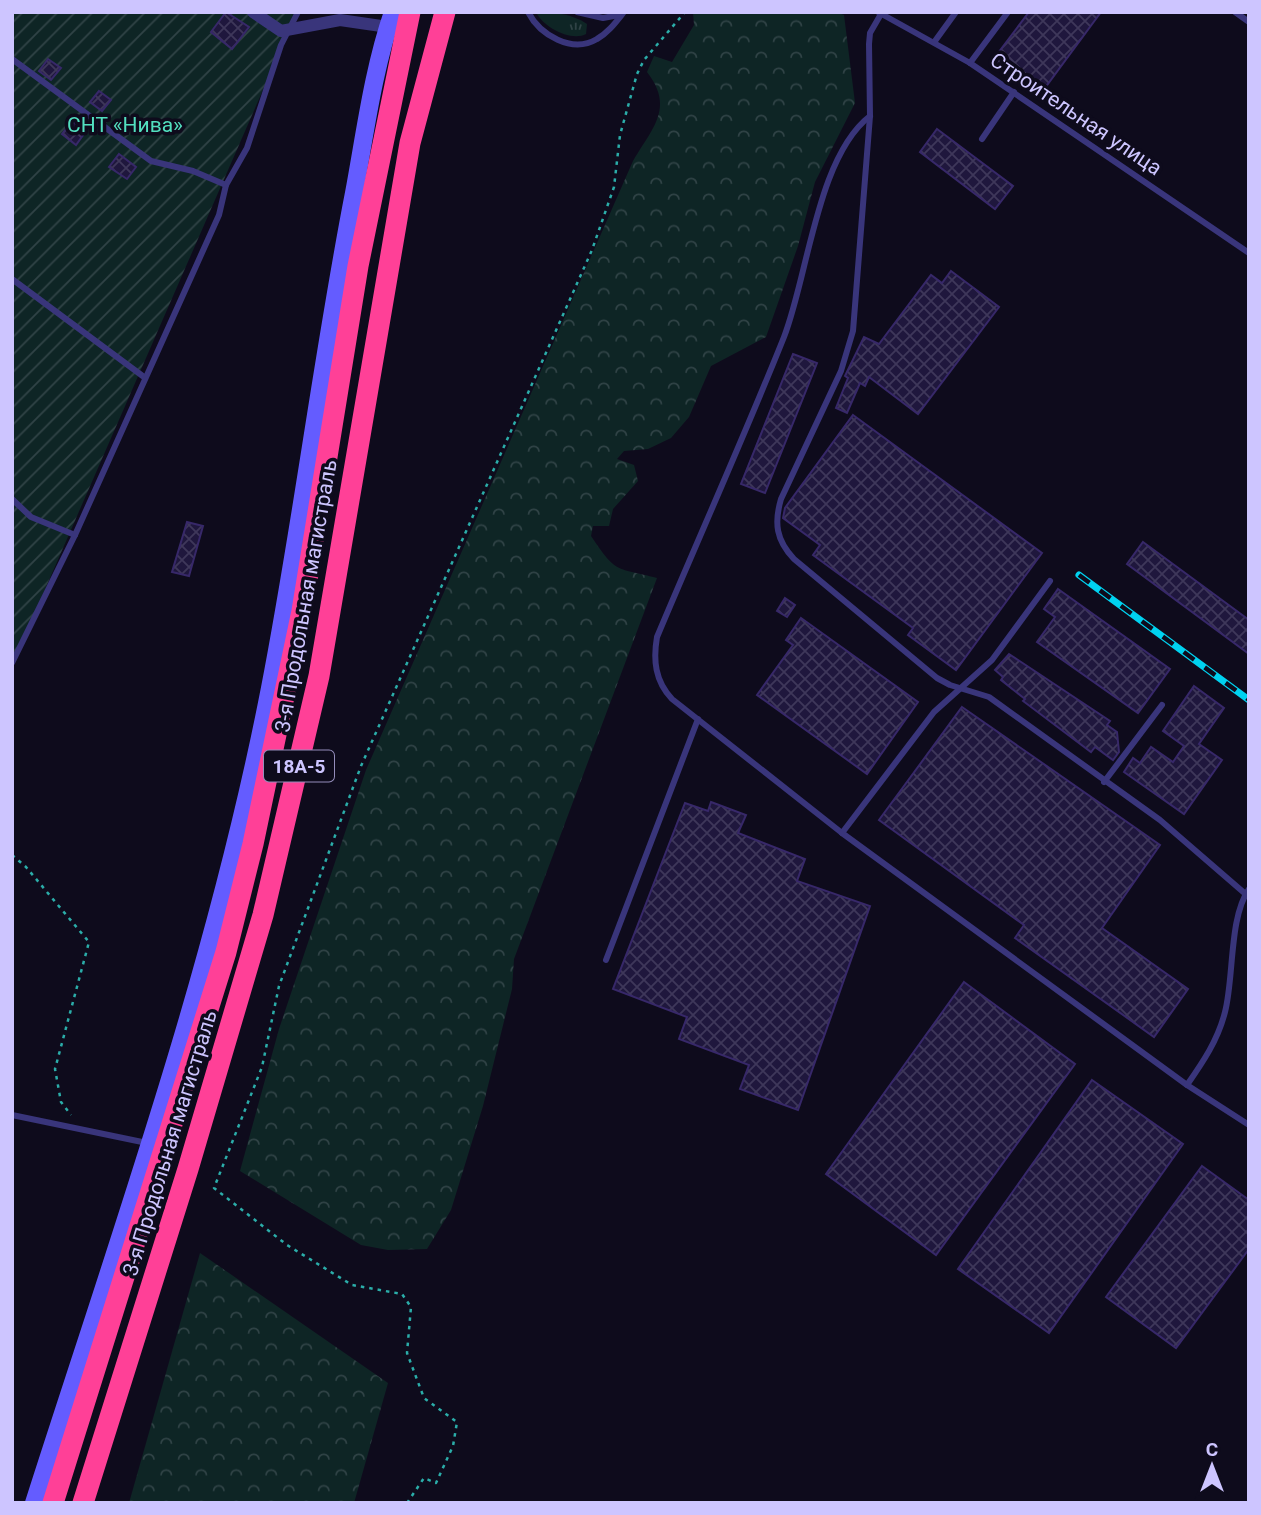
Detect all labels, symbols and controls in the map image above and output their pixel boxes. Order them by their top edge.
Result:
street label: Строительная улица [986,48,1166,180]
park label: СНТ «Нива» [67,113,183,137]
street label: 3-я Продольная магистраль [270,458,342,734]
road number: 18А-5 [264,750,334,782]
street label: 3-я Продольная магистраль [118,1007,222,1279]
north arrow [1177,1431,1247,1501]
text: С [1206,1438,1218,1461]

